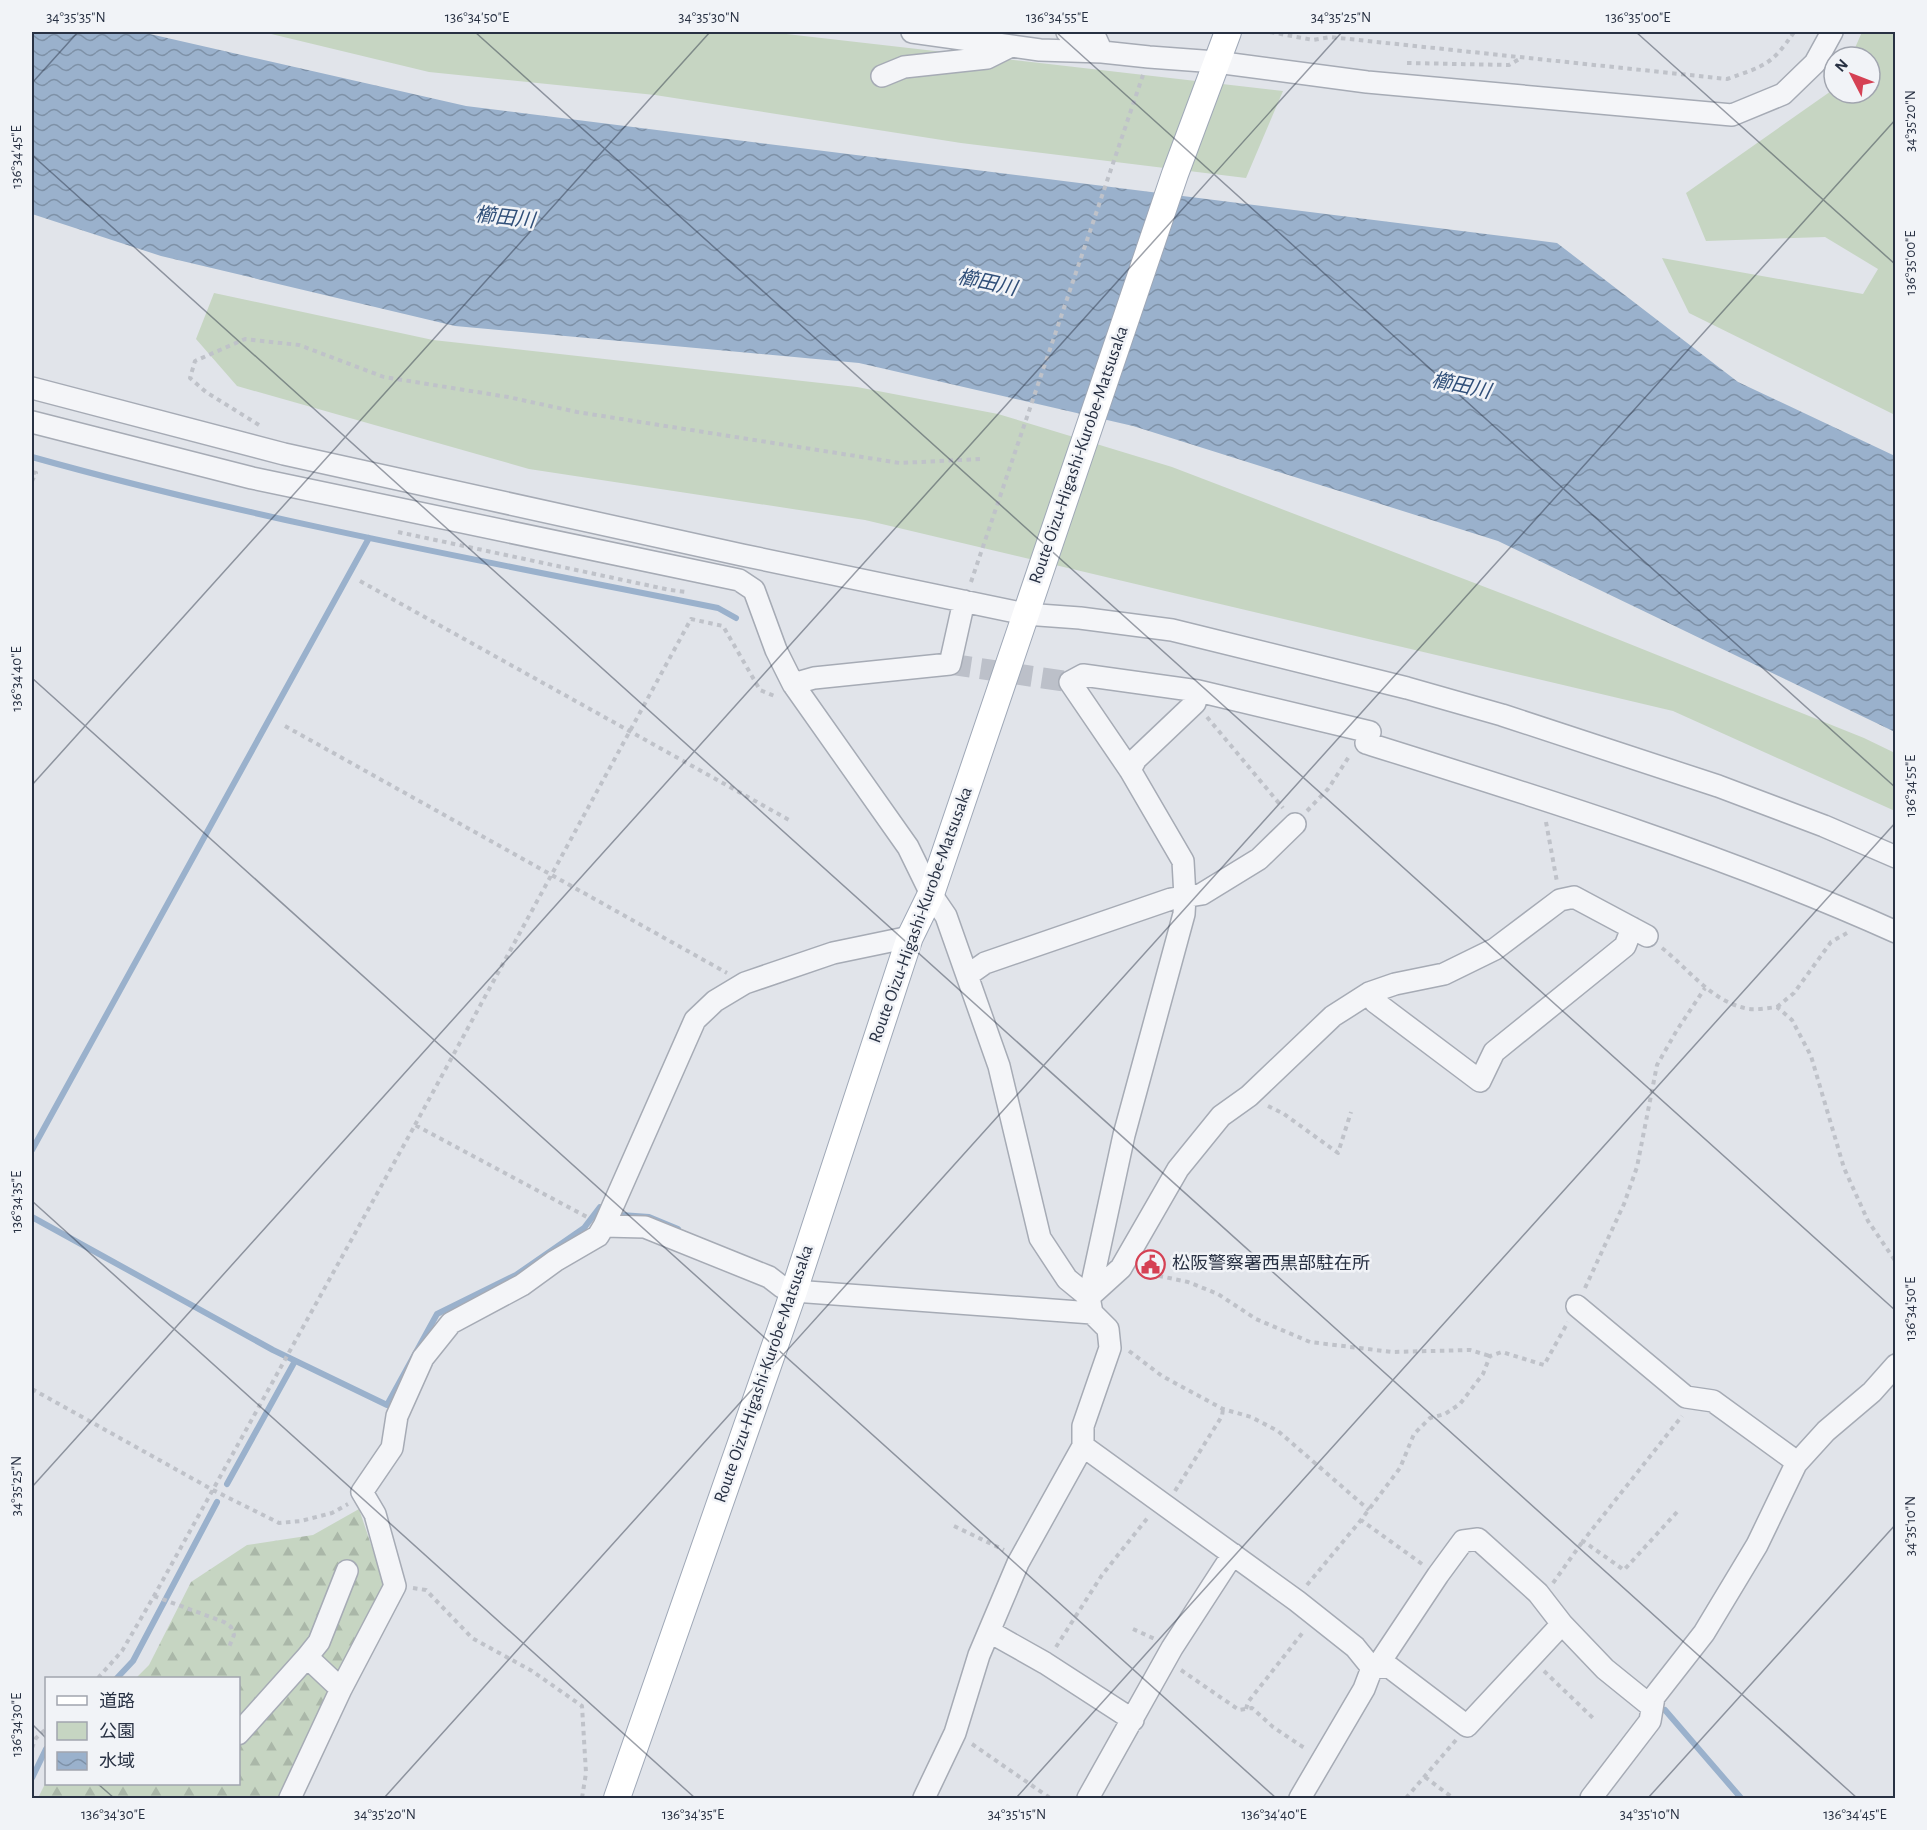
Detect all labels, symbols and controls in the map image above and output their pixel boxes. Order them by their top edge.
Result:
text: 34°35'35"N [46,10,106,25]
text: 136°34'50"E [445,10,509,25]
text: 34°35'30"N [678,10,740,25]
text: 136°34'55"E [1026,10,1088,25]
text: 34°35'25"N [1311,10,1371,25]
text: 136°35'00"E [1606,10,1671,25]
north arrow [1822,45,1882,105]
text: N [1832,56,1851,75]
text: 34°35'20"N [1903,90,1918,152]
text: 136°34'45"E [9,125,24,189]
water label: 櫛田川 [474,204,538,231]
text: 136°35'00"E [1903,231,1918,296]
water label: 櫛田川 [956,266,1021,299]
street label: Route Oizu-Higashi-Kurobe-Matsusaka [1026,324,1132,586]
water label: 櫛田川 [1430,369,1495,402]
text: 136°34'40"E [9,646,24,712]
text: 136°34'55"E [1903,755,1918,817]
street label: Route Oizu-Higashi-Kurobe-Matsusaka [866,785,976,1045]
text: 136°34'35"E [9,1171,24,1233]
street label: Route Oizu-Higashi-Kurobe-Matsusaka [711,1243,817,1505]
public building icon: 松阪警察署西黒部駐在所 [1135,1248,1167,1280]
place label: 松阪警察署西黒部駐在所 [1172,1253,1370,1273]
text: 136°34'50"E [1903,1277,1918,1341]
text: 34°35'25"N [9,1456,24,1516]
text: 34°35'10"N [1903,1496,1918,1556]
legend [45,1677,240,1785]
text: 道路 [99,1691,135,1711]
text: 136°34'30"E [9,1693,24,1757]
text: 公園 [99,1722,135,1741]
text: 水域 [99,1752,135,1771]
text: 136°34'30"E [81,1807,145,1822]
text: 34°35'20"N [354,1807,416,1822]
text: 136°34'35"E [662,1807,724,1822]
text: 34°35'15"N [988,1807,1046,1822]
text: 136°34'40"E [1241,1807,1307,1822]
text: 34°35'10"N [1620,1807,1680,1822]
text: 136°34'45"E [1823,1807,1887,1822]

